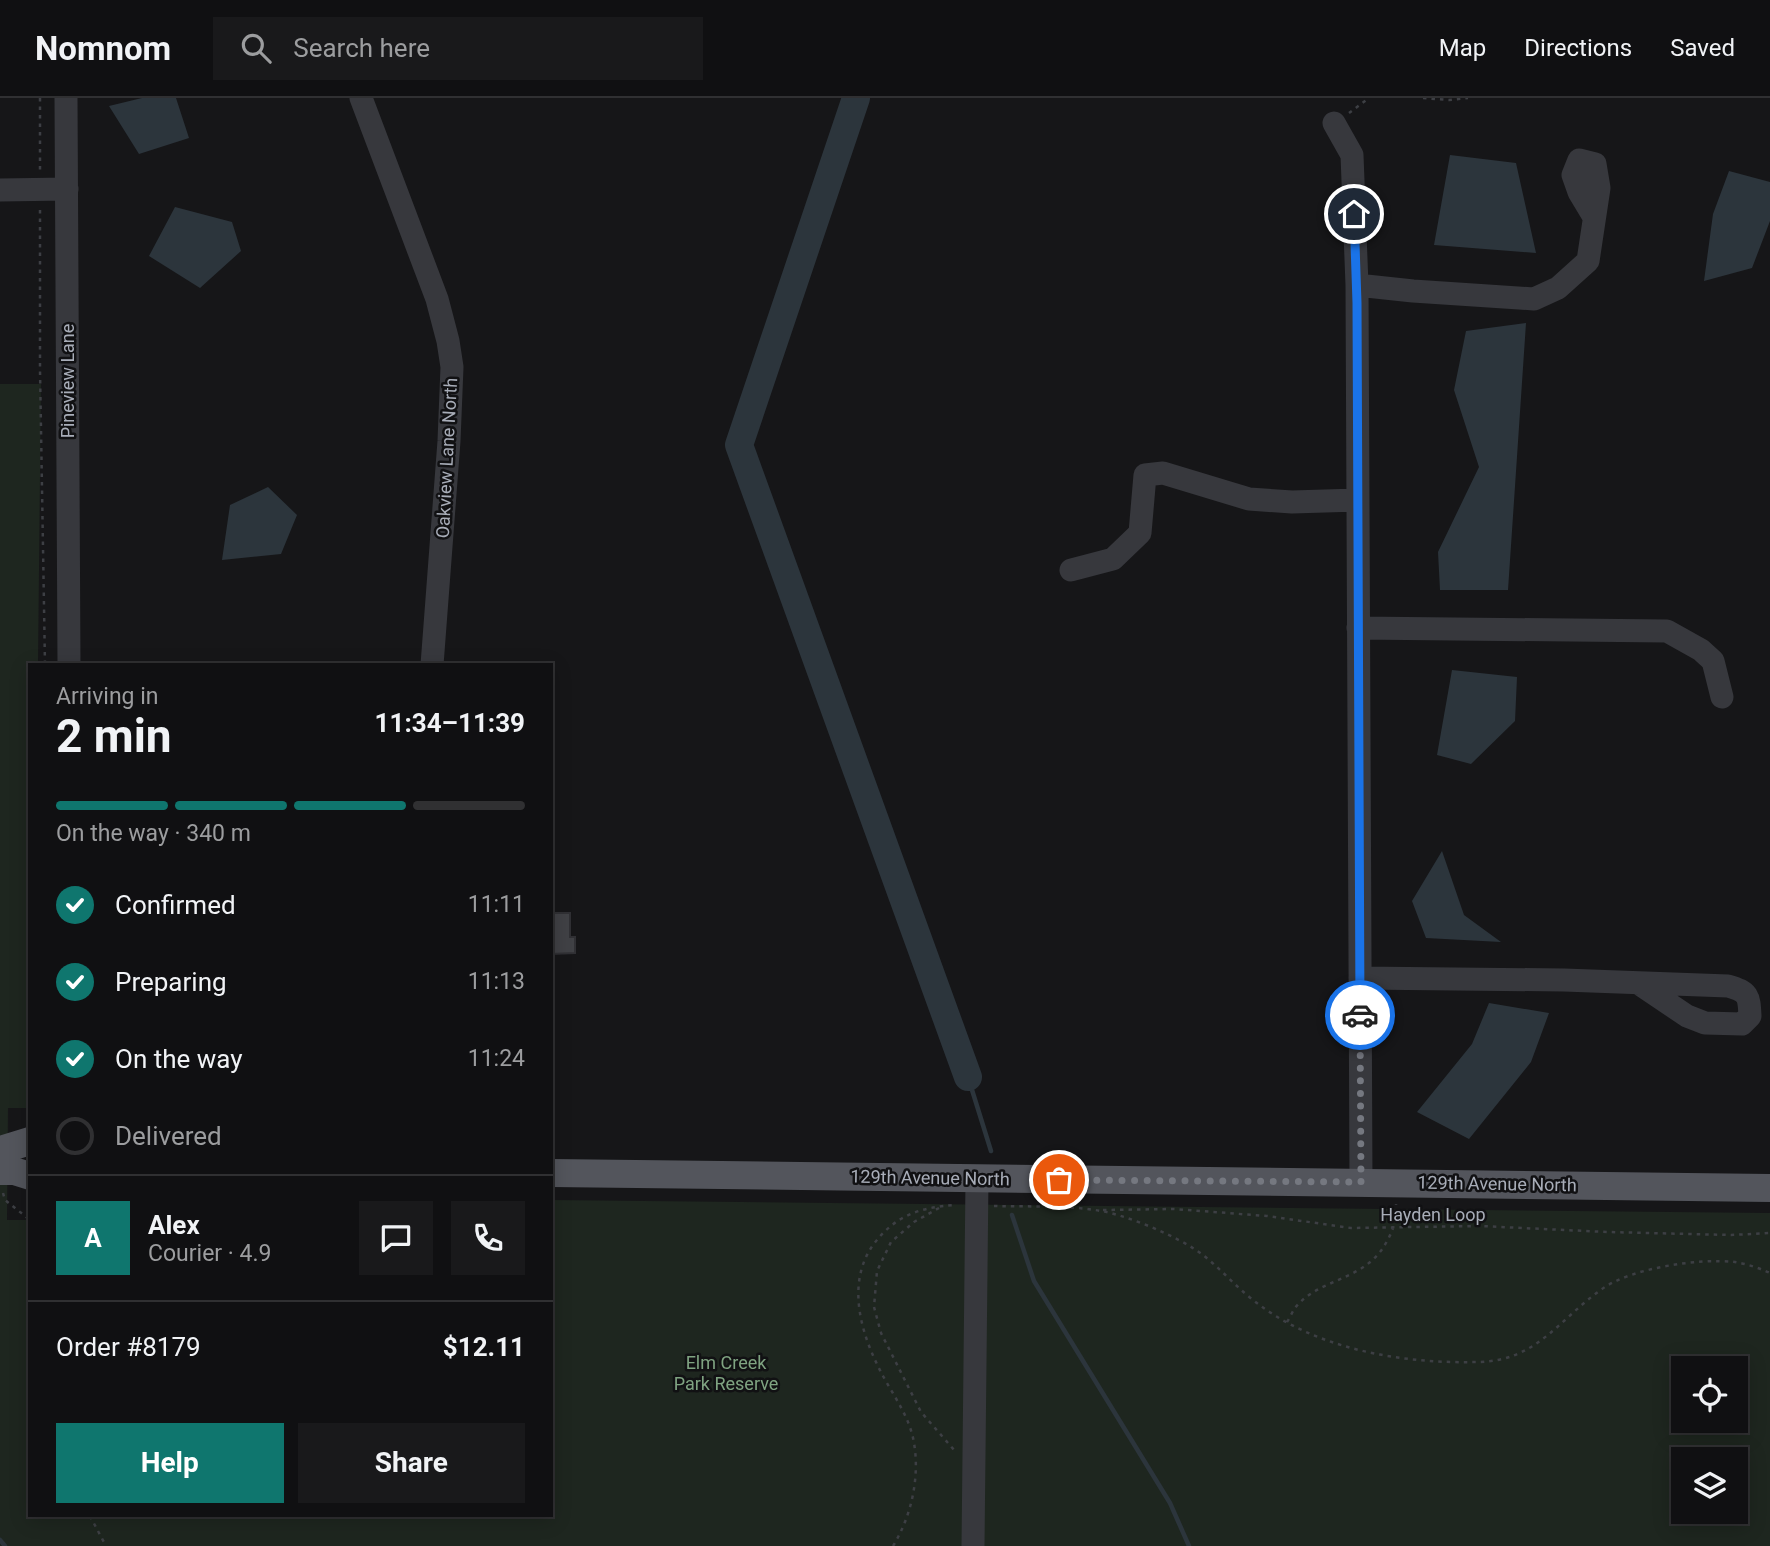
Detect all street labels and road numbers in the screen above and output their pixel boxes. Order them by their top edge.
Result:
street label: Pineview Lane [57,324,78,438]
street label: Oakview Lane North [432,377,461,539]
street label: 129th Avenue North [850,1166,1010,1189]
street label: 129th Avenue North [1417,1172,1577,1195]
street label: Hayden Loop [1380,1204,1486,1225]

